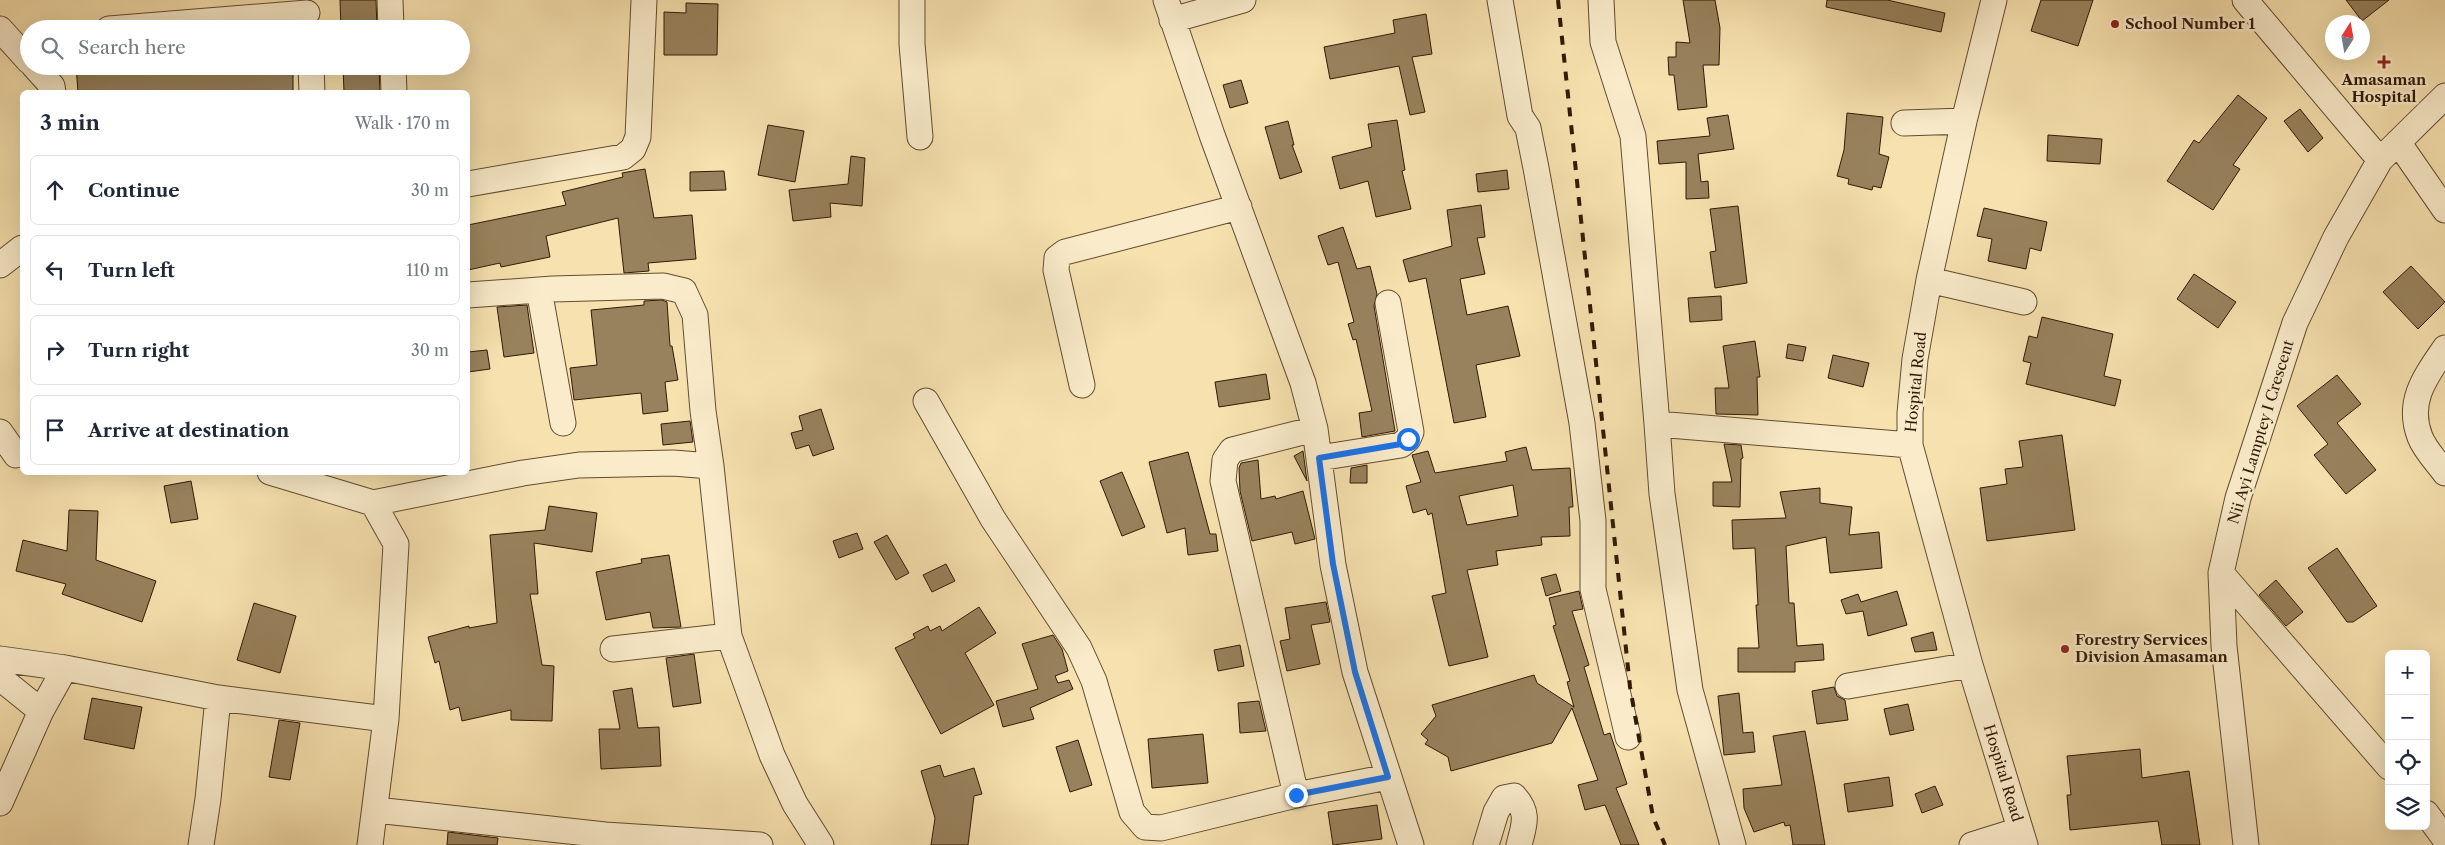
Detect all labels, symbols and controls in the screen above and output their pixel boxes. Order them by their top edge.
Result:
place label: School Number 1 [2125,14,2256,33]
north arrow [2325,15,2370,60]
marker: School Number 1 [2109,18,2121,30]
search box [20,20,470,75]
icon: search [38,34,66,62]
text: Search here [78,36,186,59]
marker: Amasaman Hospital [2377,55,2391,69]
place label: Amasaman Hospital [2341,70,2427,106]
text: 3 min [40,110,100,135]
text: Walk · 170 m [355,113,450,133]
icon: ahead [41,176,69,204]
text: Continue [88,179,180,202]
text: 30 m [411,180,449,200]
icon: left [41,256,69,284]
text: Turn left [88,259,175,282]
text: 110 m [406,260,449,280]
street label: Hospital Road [1901,331,1930,433]
icon: right [41,336,69,364]
street label: Nii Ayi Lamptey I Crescent [2223,337,2298,526]
text: Turn right [88,339,189,362]
text: 30 m [411,340,449,360]
icon: arrive [41,416,69,444]
text: Arrive at destination [88,419,289,442]
route start [1397,428,1420,451]
place label: Forestry Services Division Amasaman [2075,630,2229,666]
marker: Forestry Services Division Amasaman [2059,643,2071,655]
map controls [2385,650,2430,830]
button: + [2385,650,2430,695]
button: − [2385,695,2430,740]
street label: Hospital Road [1980,722,2027,824]
button: locate [2385,740,2430,785]
route end [1285,784,1308,807]
button: layers [2385,785,2430,830]

